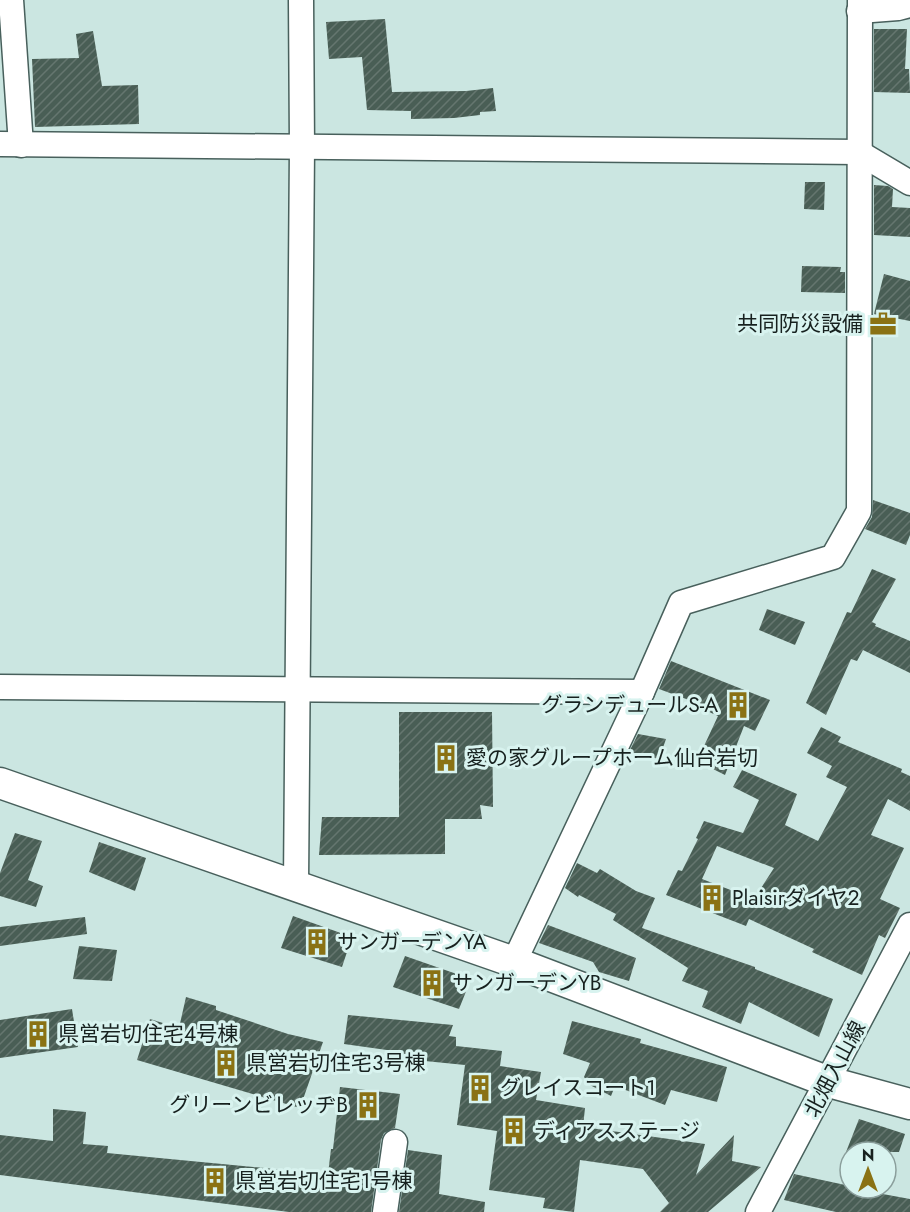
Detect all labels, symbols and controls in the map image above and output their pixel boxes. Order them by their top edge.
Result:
place label: 共同防災設備 [737,309,863,339]
office icon: 共同防災設備 [868,309,898,339]
place label: グランデュールS-A [541,690,718,720]
building icon: グランデュールS-A [723,690,753,720]
building icon: 愛の家グループホーム仙台岩切 [431,743,461,773]
place label: 愛の家グループホーム仙台岩切 [466,743,758,773]
building icon: Plaisirダイヤ2 [697,883,727,913]
place label: Plaisirダイヤ2 [732,883,859,913]
building icon: サンガーデンYA [302,927,332,957]
place label: サンガーデンYA [337,927,487,957]
building icon: サンガーデンYB [417,968,447,998]
place label: サンガーデンYB [452,968,602,998]
street label: 北畑入山線 [797,1016,873,1122]
building icon: 県営岩切住宅4号棟 [23,1019,53,1049]
place label: 県営岩切住宅4号棟 [58,1019,238,1049]
building icon: 県営岩切住宅3号棟 [211,1048,241,1078]
place label: 県営岩切住宅3号棟 [246,1048,425,1078]
building icon: グレイスコート1 [465,1073,495,1103]
place label: グレイスコート1 [500,1073,656,1103]
place label: グリーンビレッヂB [169,1090,348,1120]
building icon: グリーンビレッヂB [353,1090,383,1120]
building icon: ディアスステージ [499,1116,529,1146]
place label: ディアスステージ [534,1116,700,1146]
north arrow [838,1140,898,1200]
text: N [862,1144,874,1167]
building icon: 県営岩切住宅1号棟 [200,1166,230,1196]
place label: 県営岩切住宅1号棟 [235,1166,412,1196]

